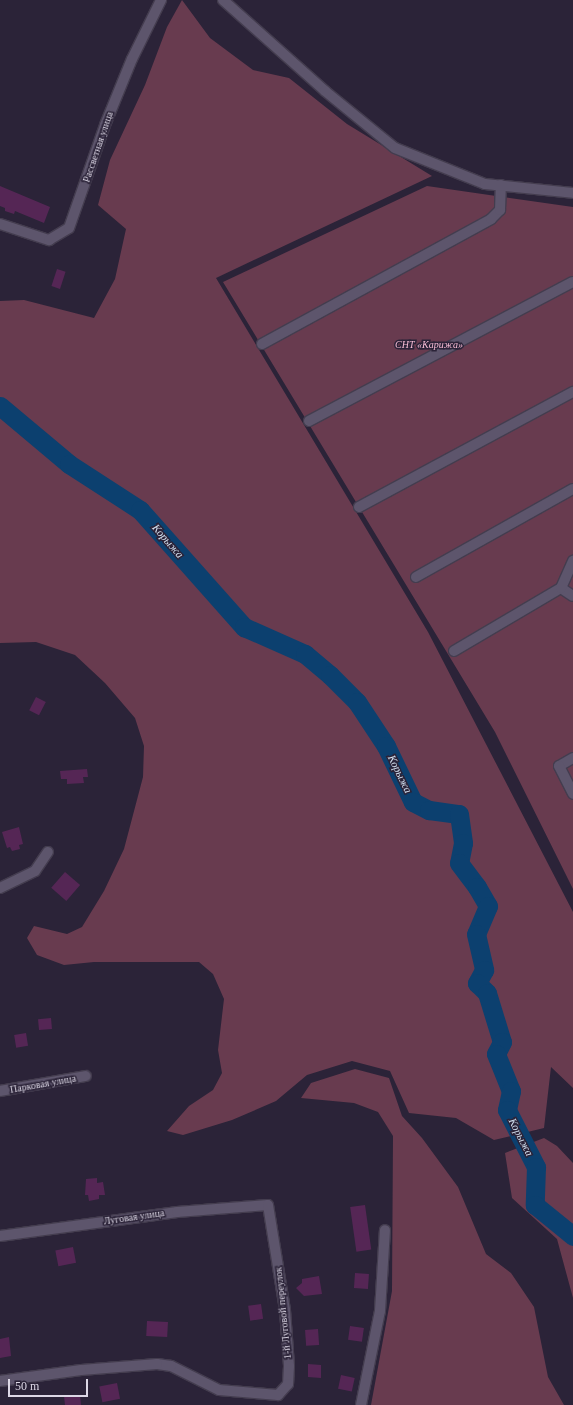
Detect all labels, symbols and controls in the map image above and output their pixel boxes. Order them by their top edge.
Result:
street label: Рассветная улица [80,110,116,184]
park label: СНТ «Карижа» [395,339,463,351]
water label: Корыжа [150,521,186,561]
water label: Корыжа [385,753,415,795]
street label: Парковая улица [9,1072,77,1096]
water label: Корыжа [506,1116,536,1158]
street label: Луговая улица [103,1207,165,1227]
street label: 1-й Луговой переулок [272,1266,294,1360]
scale bar [10,1371,90,1397]
text: 50 m [15,1379,39,1393]

